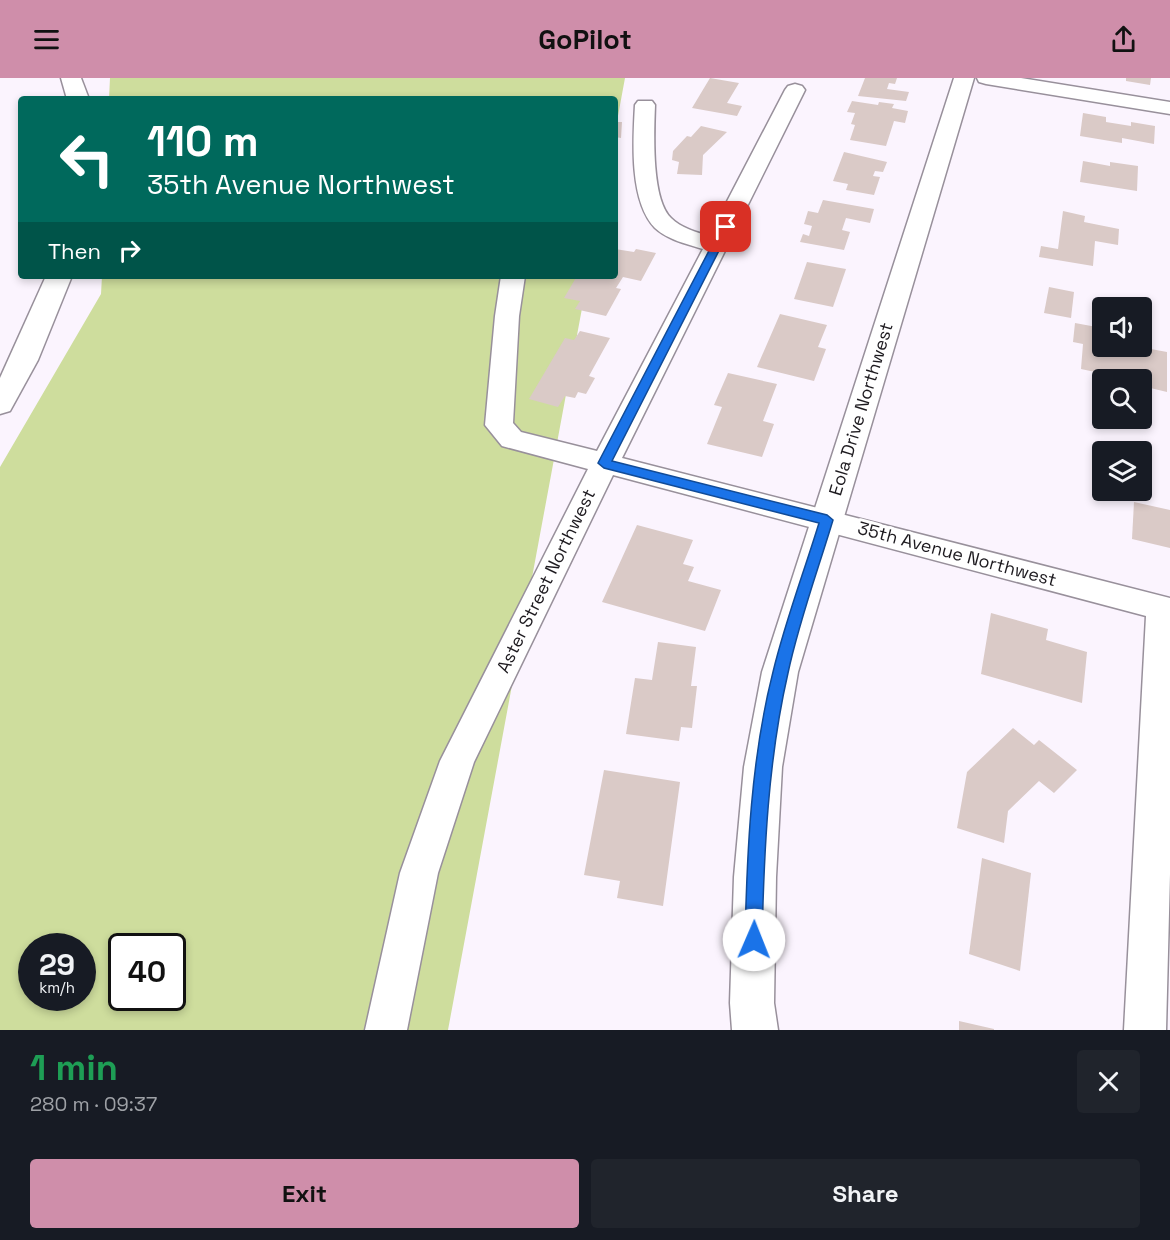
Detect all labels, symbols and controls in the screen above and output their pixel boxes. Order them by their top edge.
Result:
text: GoPilot [538,22,632,57]
icon: menu [30,23,63,56]
icon: share [1107,23,1140,56]
text: 110 m [147,115,259,168]
icon: left [48,120,126,198]
text: 35th Avenue Northwest [147,167,455,202]
pin [700,201,751,252]
icon: arrive [709,210,742,243]
icon: right [113,234,146,267]
text: Then [48,237,101,265]
map controls [1092,297,1152,501]
button: sound [1092,297,1152,357]
street label: Eola Drive Northwest [823,319,898,498]
button: search [1092,369,1152,429]
button: layers [1092,441,1152,501]
street label: Aster Street Northwest [491,485,600,677]
street label: 35th Avenue Northwest [855,516,1059,591]
position arrow [722,908,786,972]
speed limit sign: 40 [108,933,186,1011]
text: 29 [39,945,75,984]
text: km/h [39,978,75,997]
text: 1 min [30,1045,118,1091]
button: close [1077,1050,1140,1113]
text: 280 m · 09:37 [30,1091,157,1117]
button: Exit [30,1159,579,1228]
button: Share [591,1159,1140,1228]

